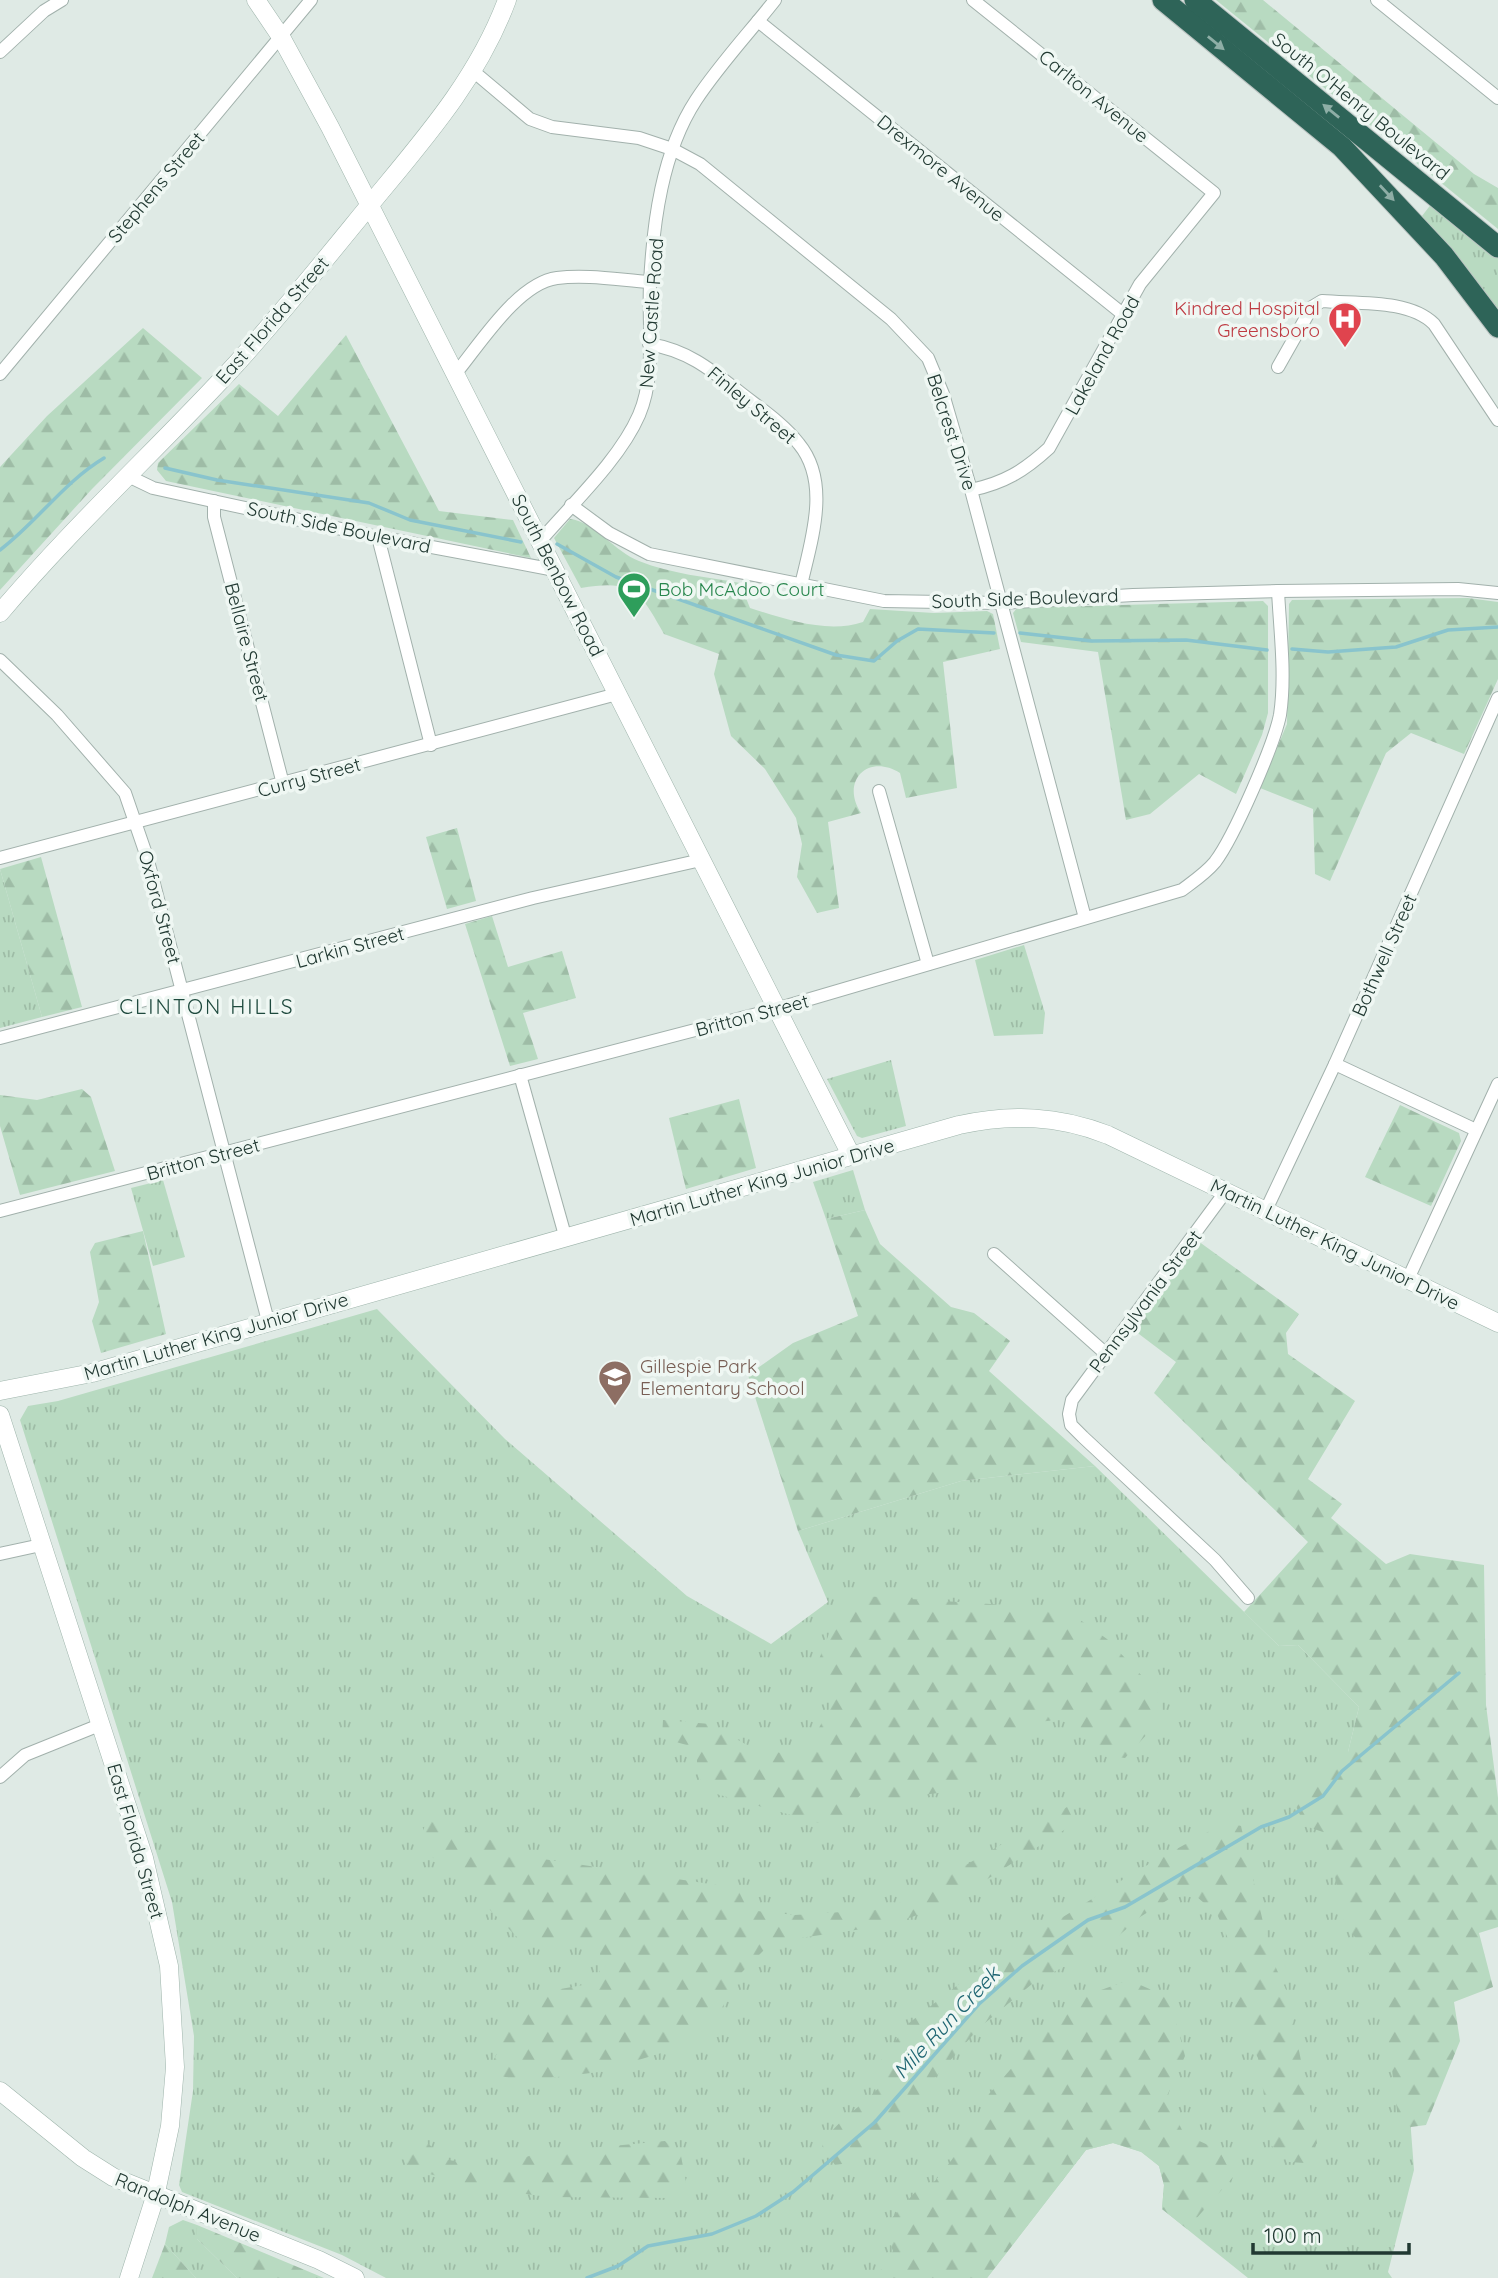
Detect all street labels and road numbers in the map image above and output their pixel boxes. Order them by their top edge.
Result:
street label: South O'Henry Boulevard [1267,27,1455,185]
street label: Carlton Avenue [1034,44,1154,148]
street label: Drexmore Avenue [872,109,1010,227]
street label: Stephens Street [103,127,209,247]
street label: New Castle Road [634,237,668,389]
street label: East Florida Street [210,251,334,389]
street label: Lakeland Road [1059,291,1145,419]
street label: Finley Street [703,361,801,449]
street label: Belcrest Drive [922,371,982,493]
street label: South Benbow Road [507,490,609,660]
street label: South Side Boulevard [245,496,433,558]
street label: Bellaire Street [220,580,274,704]
street label: South Side Boulevard [931,583,1119,613]
street label: Curry Street [255,752,363,802]
street label: Oxford Street [133,848,187,966]
street label: Bothwell Street [1346,890,1422,1020]
street label: Larkin Street [293,921,407,973]
street label: Britton Street [693,988,811,1042]
street label: Britton Street [144,1132,262,1186]
street label: Martin Luther King Junior Drive [627,1133,897,1231]
street label: Martin Luther King Junior Drive [1207,1173,1463,1315]
street label: Pennsylvania Street [1083,1225,1207,1377]
street label: Martin Luther King Junior Drive [81,1287,351,1385]
street label: East Florida Street [102,1760,170,1922]
street label: Randolph Avenue [112,2167,264,2247]

